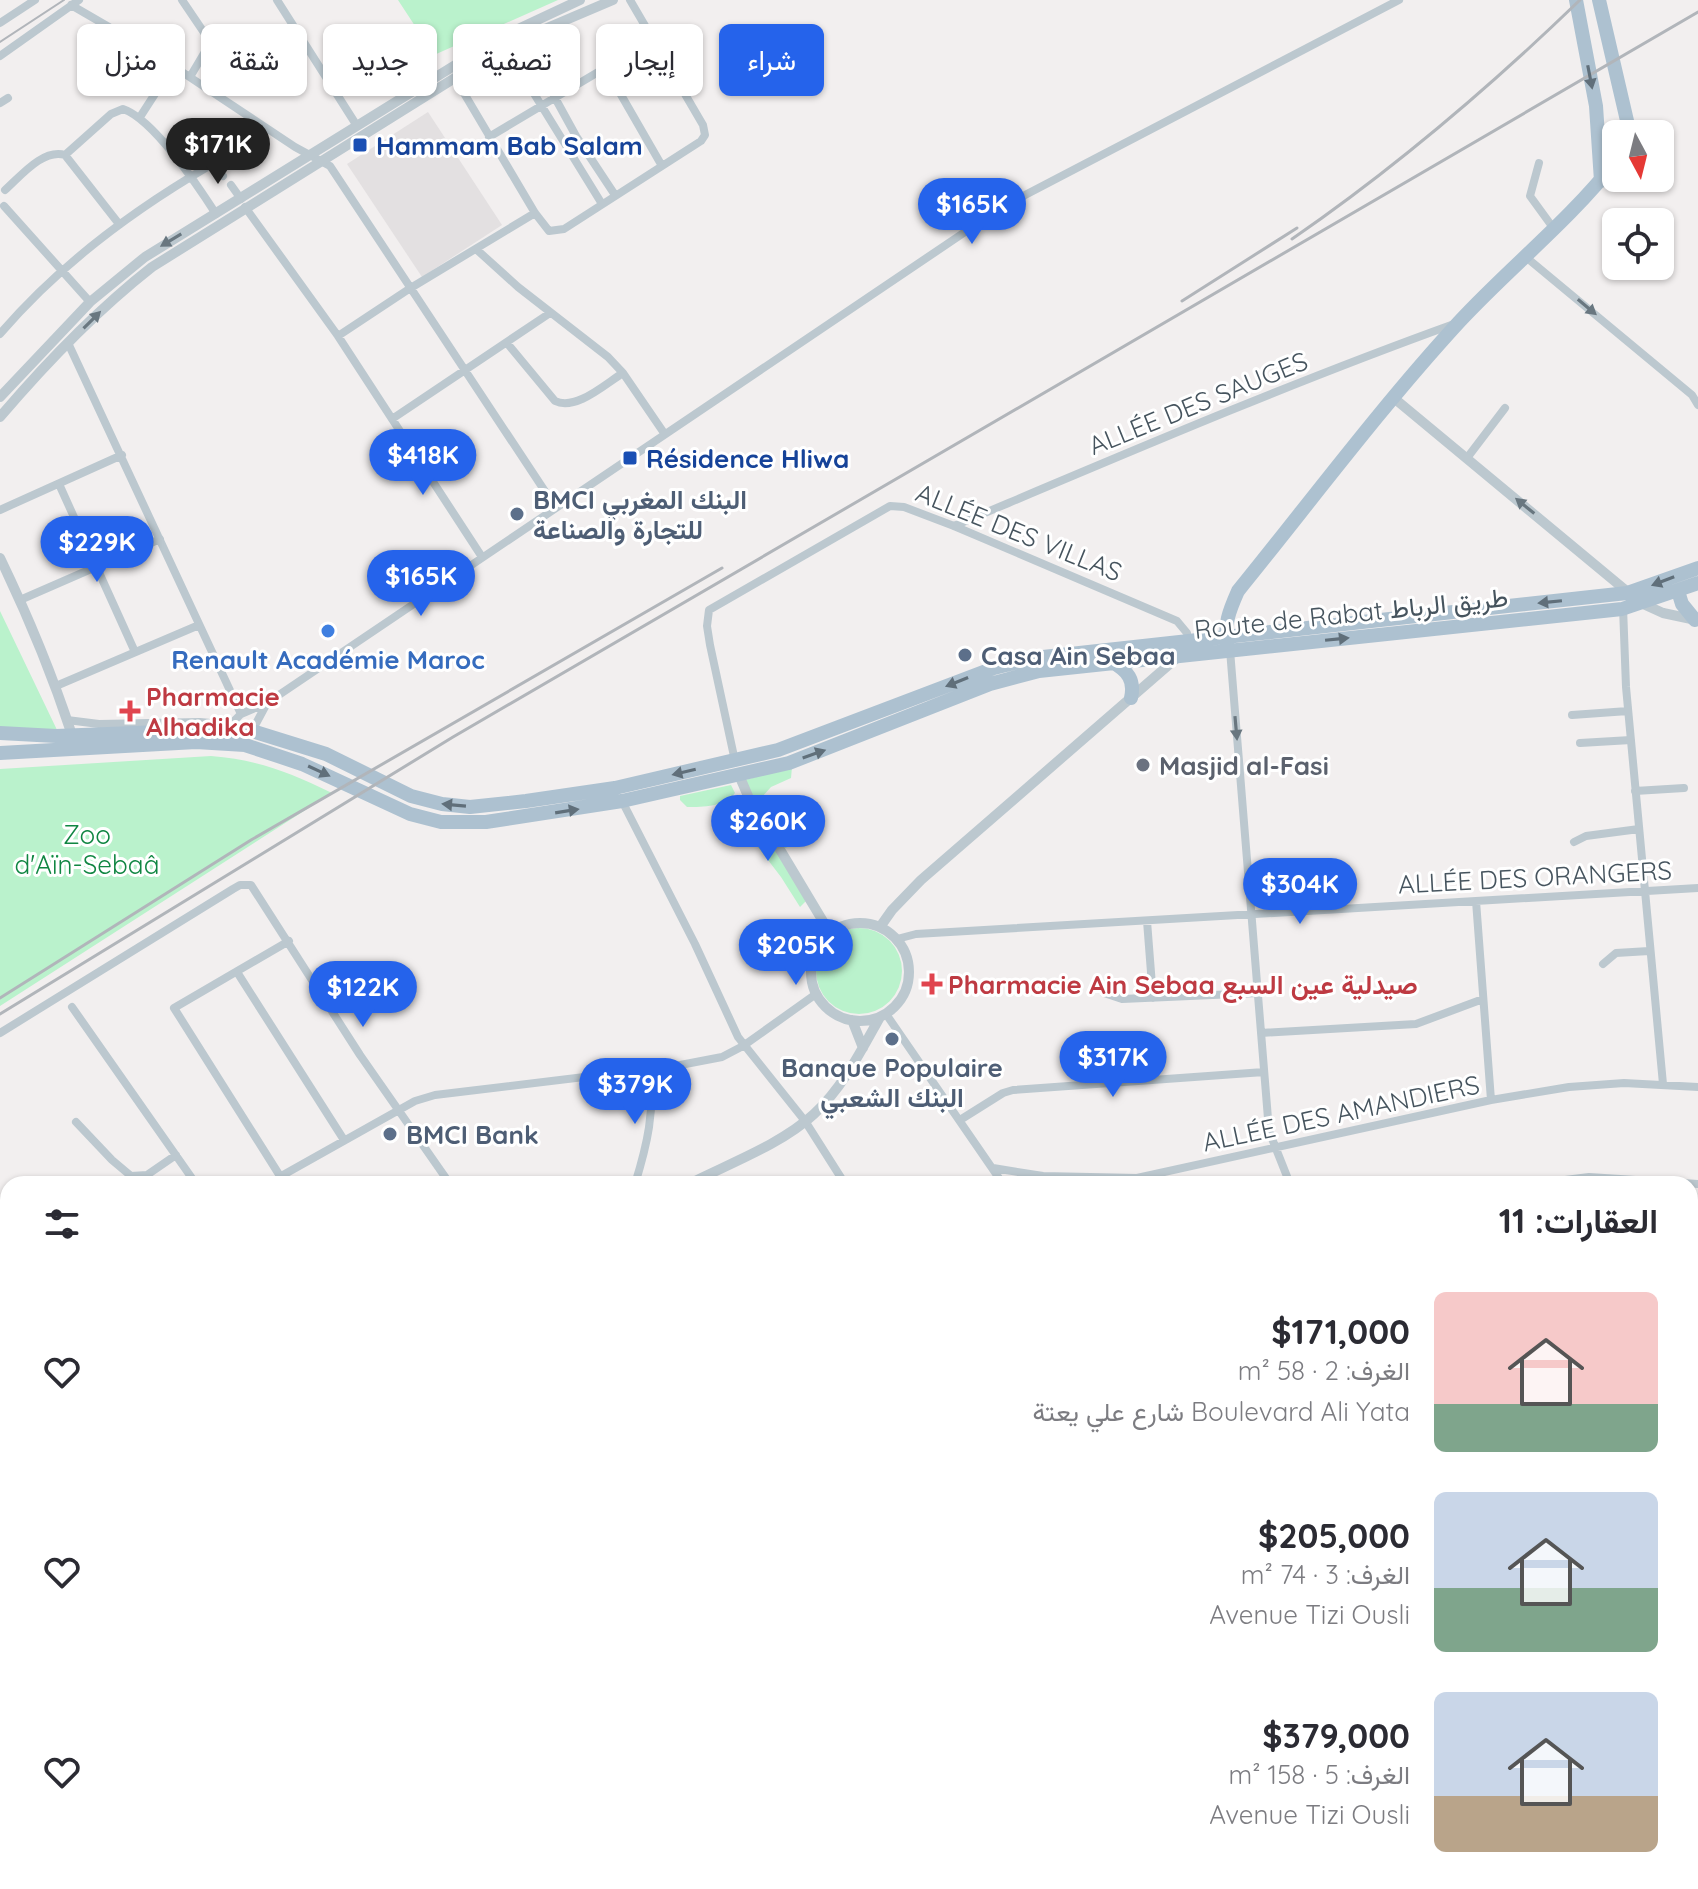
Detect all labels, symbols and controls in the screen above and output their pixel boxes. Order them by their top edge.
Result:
chip: منزل [77,24,185,96]
chip: شقة [201,24,307,96]
chip: جديد [323,24,437,96]
chip: تصفية [453,24,580,96]
chip: إيجار [596,24,703,96]
chip: شراء [719,24,824,96]
one-way arrow [1585,64,1597,89]
pin: $171K [162,118,274,186]
north arrow [1602,120,1674,192]
map controls [1602,120,1674,280]
text: $171K [184,127,252,160]
place label: Hammam Bab Salam [376,129,643,162]
marker: Hammam Bab Salam [351,136,369,154]
pin: $165K [916,178,1028,246]
text: $165K [936,187,1008,220]
button: locate [1602,208,1674,280]
one-way arrow [160,233,182,247]
one-way arrow [1576,299,1597,316]
one-way arrow [82,311,100,330]
street label: ALLÉE DES SAUGES [1084,344,1312,462]
pin: $418K [367,429,479,497]
text: $418K [387,438,459,471]
place label: Résidence Hliwa [646,442,849,475]
marker: Résidence Hliwa [621,449,639,467]
street label: ALLÉE DES VILLAS [911,476,1127,588]
place label: BMCI البنك المغربي للتجارة والصناعة [533,483,747,546]
one-way arrow [1516,498,1536,515]
marker: BMCI البنك المغربي للتجارة والصناعة [508,505,526,523]
pin: $229K [41,516,153,584]
text: $229K [59,525,135,558]
pin: $165K [365,550,477,618]
text: $165K [385,559,457,592]
one-way arrow [1651,575,1675,588]
street label: Route de Rabat طريق الرباط [1192,580,1510,646]
one-way arrow [1537,595,1562,608]
marker: Renault Académie Maroc [319,622,337,640]
one-way arrow [1325,632,1350,645]
place label: Casa Ain Sebaa [981,639,1176,672]
place label: Renault Académie Maroc [171,643,485,676]
marker: Casa Ain Sebaa [956,646,974,664]
one-way arrow [945,676,969,689]
place label: Pharmacie Alhadika [146,680,280,743]
marker: Pharmacie Alhadika [121,702,139,720]
one-way arrow [1230,716,1243,741]
one-way arrow [803,748,827,760]
place label: Masjid al-Fasi [1159,749,1329,782]
marker: Masjid al-Fasi [1134,756,1152,774]
one-way arrow [307,764,330,778]
one-way arrow [671,766,696,779]
pin: $260K [712,795,824,863]
one-way arrow [441,798,466,811]
one-way arrow [555,804,580,816]
text: $260K [729,804,807,837]
park label: Zoo d'Aïn-Sebaâ [14,818,160,881]
street label: ALLÉE DES ORANGERS [1397,853,1673,901]
pin: $304K [1244,858,1356,926]
text: $304K [1261,867,1339,900]
pin: $205K [740,919,852,987]
text: $205K [757,928,835,961]
pin: $122K [307,961,419,1029]
place label: Pharmacie Ain Sebaa صيدلية عين السبع [948,968,1418,1003]
text: $122K [327,970,399,1003]
marker: Pharmacie Ain Sebaa صيدلية عين السبع [923,975,941,993]
marker: Banque Populaire البنك الشعبي [883,1030,901,1048]
pin: $317K [1057,1031,1169,1099]
text: $317K [1078,1040,1148,1073]
place label: Banque Populaire البنك الشعبي [781,1051,1003,1120]
pin: $379K [579,1058,691,1126]
text: $379K [597,1067,673,1100]
street label: ALLÉE DES AMANDIERS [1199,1068,1483,1158]
place label: BMCI Bank [406,1118,539,1151]
marker: BMCI Bank [381,1125,399,1143]
text: العقارات: 11 [1499,1199,1658,1242]
icon: filters [40,1202,84,1246]
text: $171,000 [1271,1310,1410,1353]
icon: home [1498,1324,1594,1420]
icon: heart [40,1350,84,1394]
text: الغرف: 2 · 58 m² [1238,1354,1410,1387]
text: Boulevard Ali Yata شارع علي يعتة [1032,1395,1410,1428]
text: $205,000 [1258,1514,1410,1557]
icon: home [1498,1524,1594,1620]
icon: heart [40,1550,84,1594]
text: الغرف: 3 · 74 m² [1241,1558,1410,1591]
text: Avenue Tizi Ousli [1209,1598,1410,1631]
text: $379,000 [1262,1714,1410,1757]
icon: home [1498,1724,1594,1820]
icon: heart [40,1750,84,1794]
text: الغرف: 5 · 158 m² [1228,1758,1410,1791]
text: Avenue Tizi Ousli [1209,1798,1410,1831]

